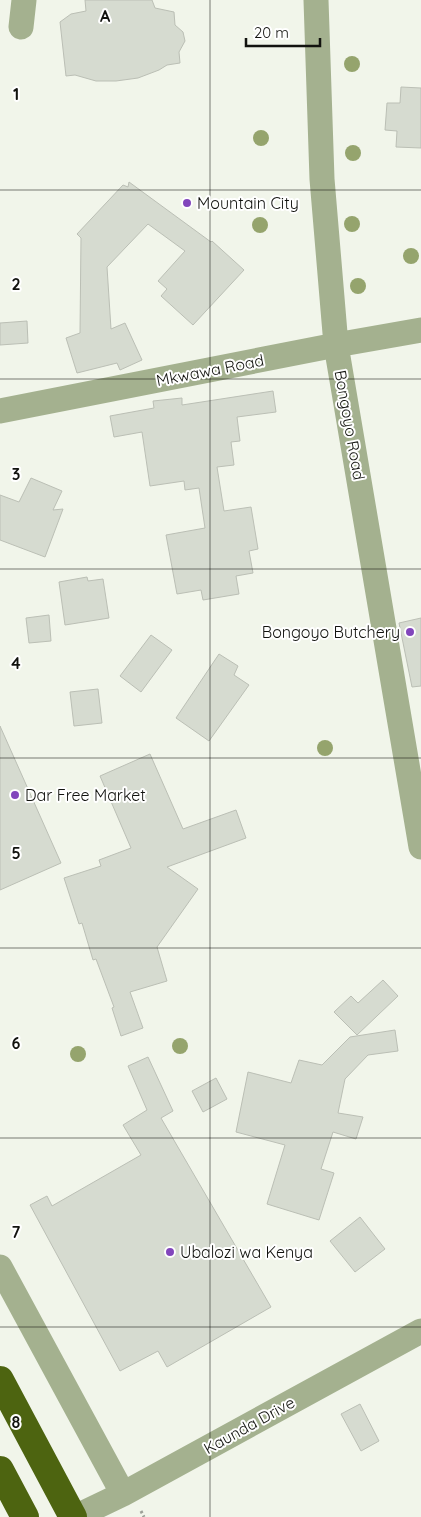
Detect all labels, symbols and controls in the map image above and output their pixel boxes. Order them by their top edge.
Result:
text: A [100,6,111,26]
scale bar [246,15,320,47]
text: 20 m [254,23,289,42]
text: 1 [13,84,19,104]
place label: Mountain City [197,193,299,213]
marker: Mountain City [181,197,193,209]
text: 2 [11,274,21,294]
street label: Mkwawa Road [154,350,266,390]
street label: Bongoyo Road [330,368,370,482]
text: 3 [12,464,20,484]
place label: Bongoyo Butchery [262,622,400,642]
marker: Bongoyo Butchery [404,626,416,638]
text: 4 [11,653,21,673]
place label: Dar Free Market [25,785,146,805]
marker: Dar Free Market [9,789,21,801]
text: 5 [11,843,21,863]
text: 6 [12,1033,21,1053]
text: 7 [12,1222,21,1242]
place label: Ubalozi wa Kenya [180,1242,313,1262]
marker: Ubalozi wa Kenya [164,1246,176,1258]
street label: Kaunda Drive [200,1392,298,1458]
text: 8 [12,1412,21,1432]

